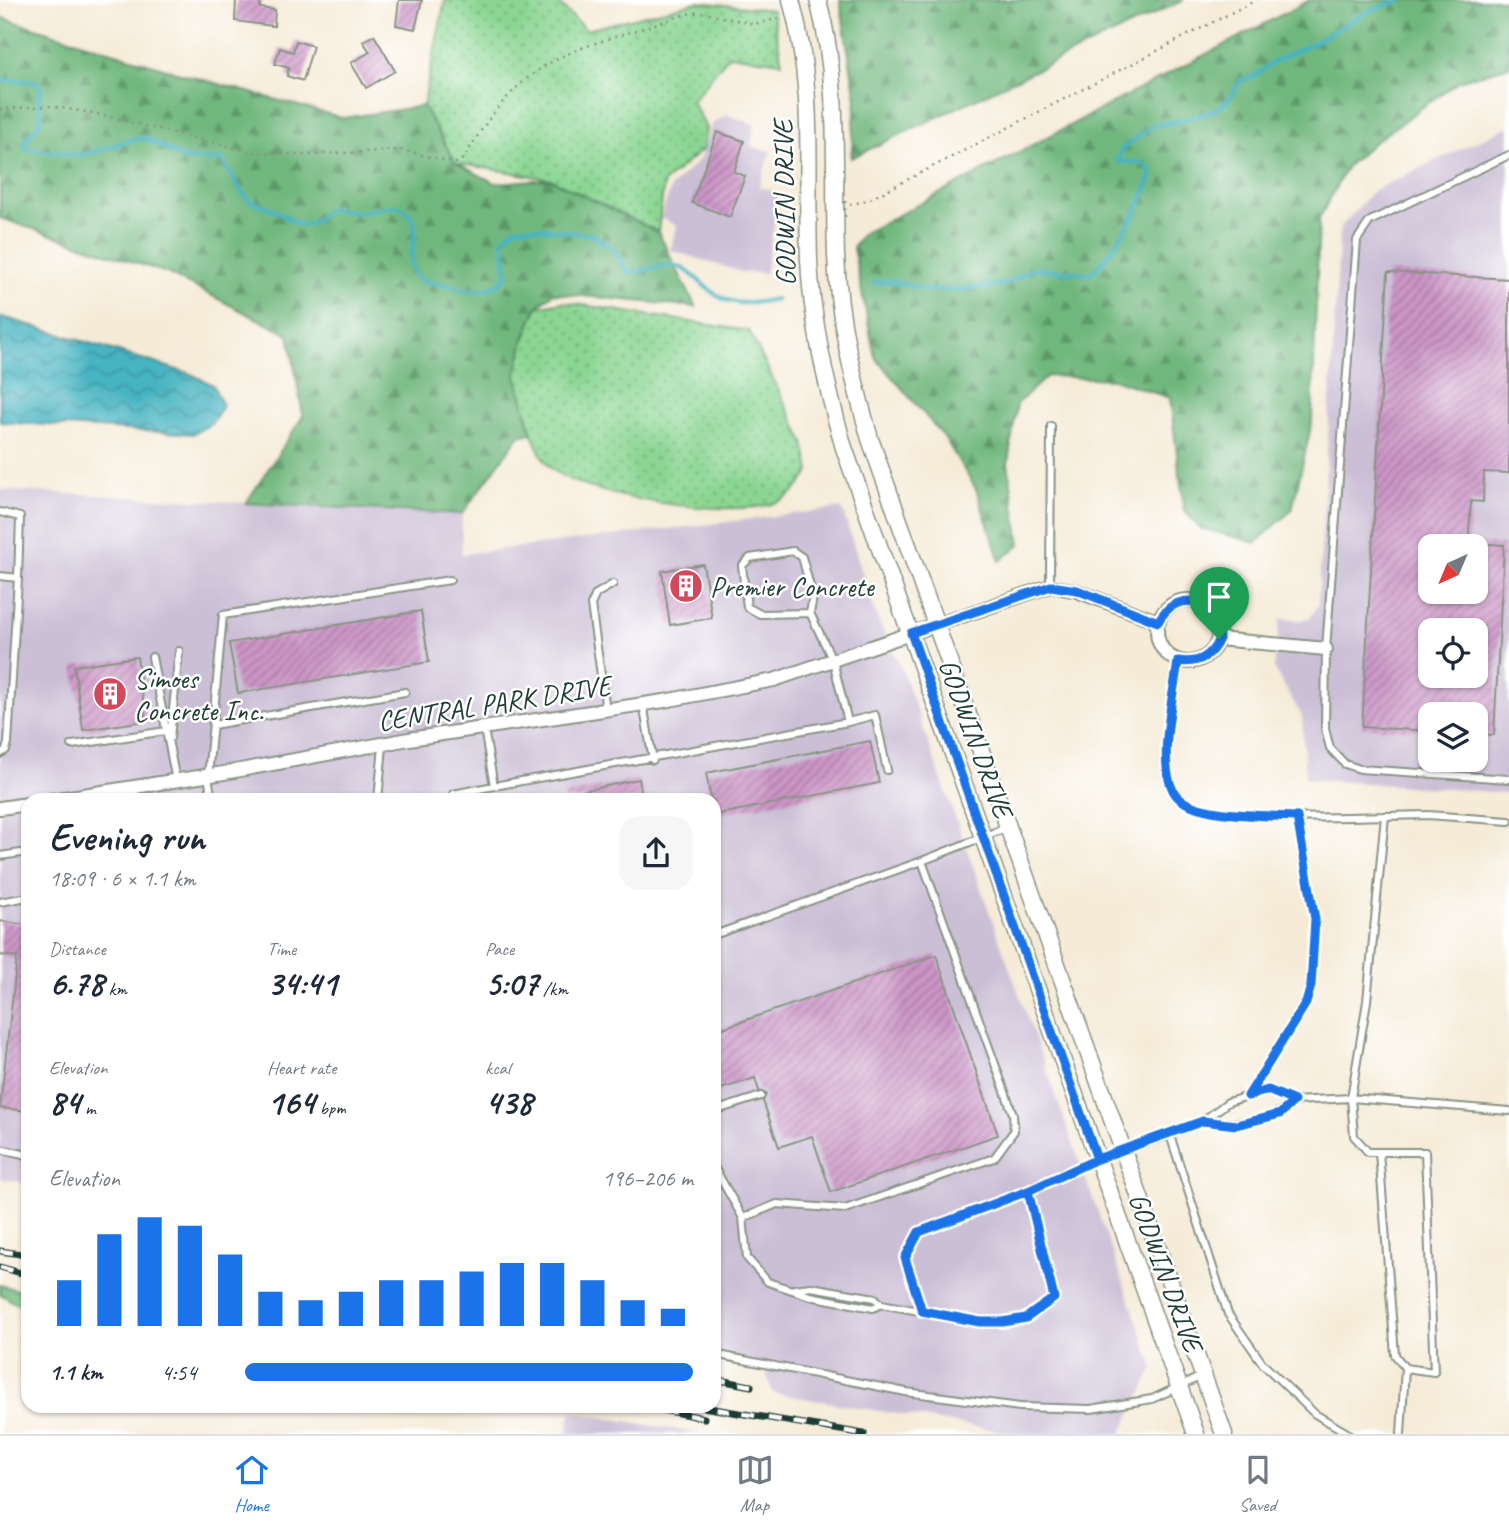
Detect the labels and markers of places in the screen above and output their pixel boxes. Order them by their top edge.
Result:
building icon: Premier Concrete [667,567,705,605]
pin [1189,567,1249,639]
place label: Premier Concrete [710,569,875,604]
place label: Simoes Concrete Inc. [134,661,264,728]
building icon: Simoes Concrete Inc. [91,675,129,713]

